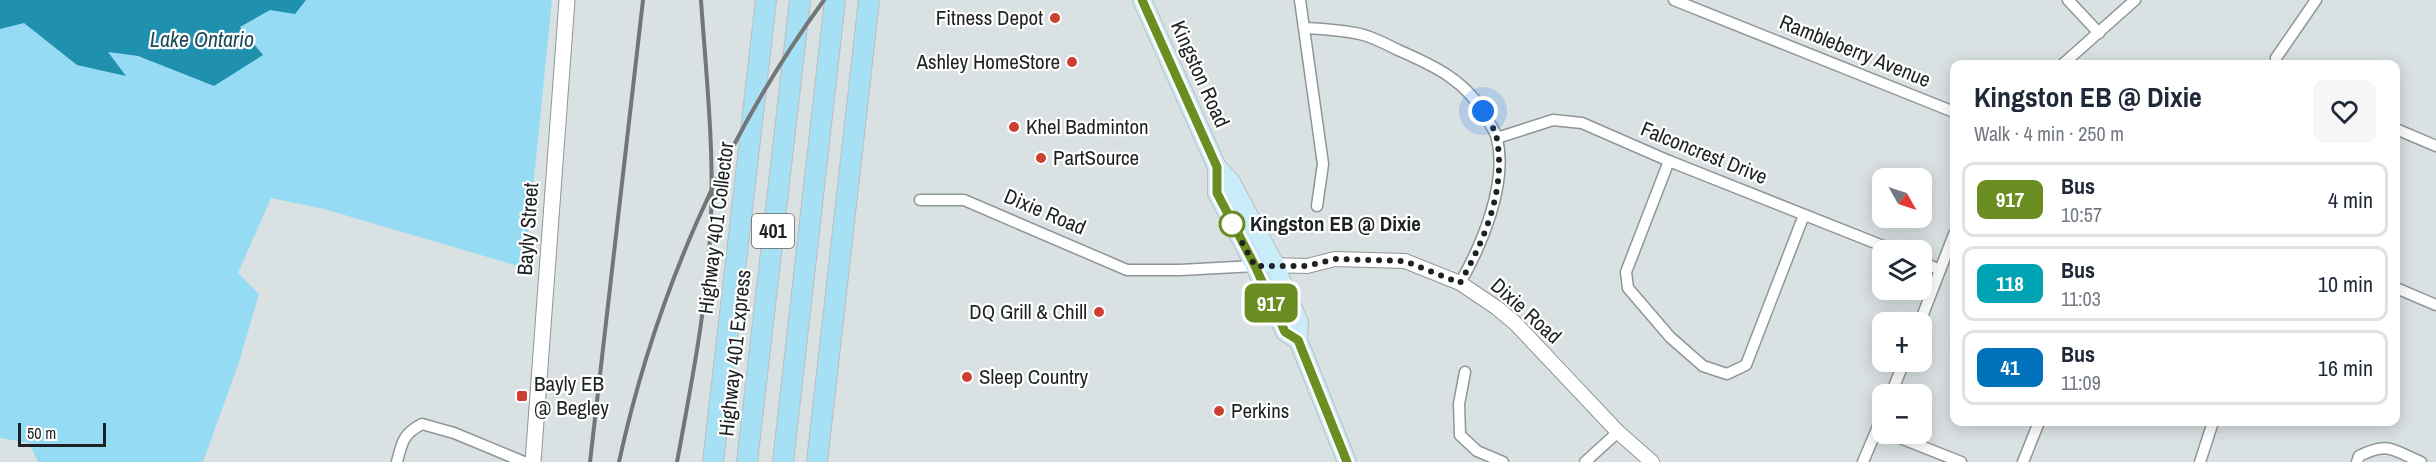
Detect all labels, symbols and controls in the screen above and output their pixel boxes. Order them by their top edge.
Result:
place label: Fitness Depot [936,3,1043,32]
street label: Rambleberry Avenue [1775,7,1935,94]
marker: Fitness Depot [1048,11,1062,25]
street label: Kingston Road [1164,16,1237,132]
water label: Lake Ontario [150,24,254,54]
place label: Ashley HomeStore [915,47,1060,76]
marker: Ashley HomeStore [1065,55,1079,69]
text: Kingston EB @ Dixie [1974,78,2202,116]
button: heart [2313,80,2376,143]
your location [1468,96,1498,126]
place label: Khel Badminton [1026,112,1149,141]
street label: Falconcrest Drive [1637,114,1772,191]
marker: Khel Badminton [1007,120,1021,134]
text: Walk · 4 min · 250 m [1974,120,2124,147]
street label: Highway 401 Collector [691,140,740,316]
place label: PartSource [1053,143,1139,172]
marker: PartSource [1034,151,1048,165]
north arrow [1872,168,1932,228]
map controls [1872,168,1932,444]
text: Bus [2061,171,2095,201]
street label: Bayly Street [510,181,545,276]
street label: Dixie Road [1000,181,1091,242]
text: 917 [1996,185,2024,214]
text: 4 min [2328,185,2373,215]
text: 10:57 [2061,201,2102,228]
place label: Kingston EB @ Dixie [1250,209,1421,238]
marker: Kingston EB @ Dixie [1219,211,1245,237]
road number: 401 [752,214,794,248]
button: layers [1872,240,1932,300]
text: Bus [2061,255,2095,285]
street label: Highway 401 Express [711,268,758,438]
text: 118 [1996,269,2024,298]
text: 10 min [2318,269,2373,299]
street label: Dixie Road [1485,271,1568,350]
line badge: 917 [1236,284,1306,322]
text: 11:03 [2061,285,2101,312]
text: 917 [1257,289,1285,318]
place label: DQ Grill & Chill [969,297,1087,326]
marker: DQ Grill & Chill [1092,305,1106,319]
button: + [1872,312,1932,372]
text: Bus [2061,339,2095,369]
text: 41 [2000,353,2020,382]
text: 16 min [2318,353,2373,383]
place label: Sleep Country [979,362,1089,391]
place label: Bayly EB @ Begley [534,369,609,422]
text: 11:09 [2061,369,2101,396]
marker: Sleep Country [960,370,974,384]
button: − [1872,384,1932,444]
marker: Bayly EB @ Begley [515,389,529,403]
place label: Perkins [1231,396,1289,425]
marker: Perkins [1212,404,1226,418]
scale bar [18,420,106,448]
text: 50 m [27,422,56,444]

